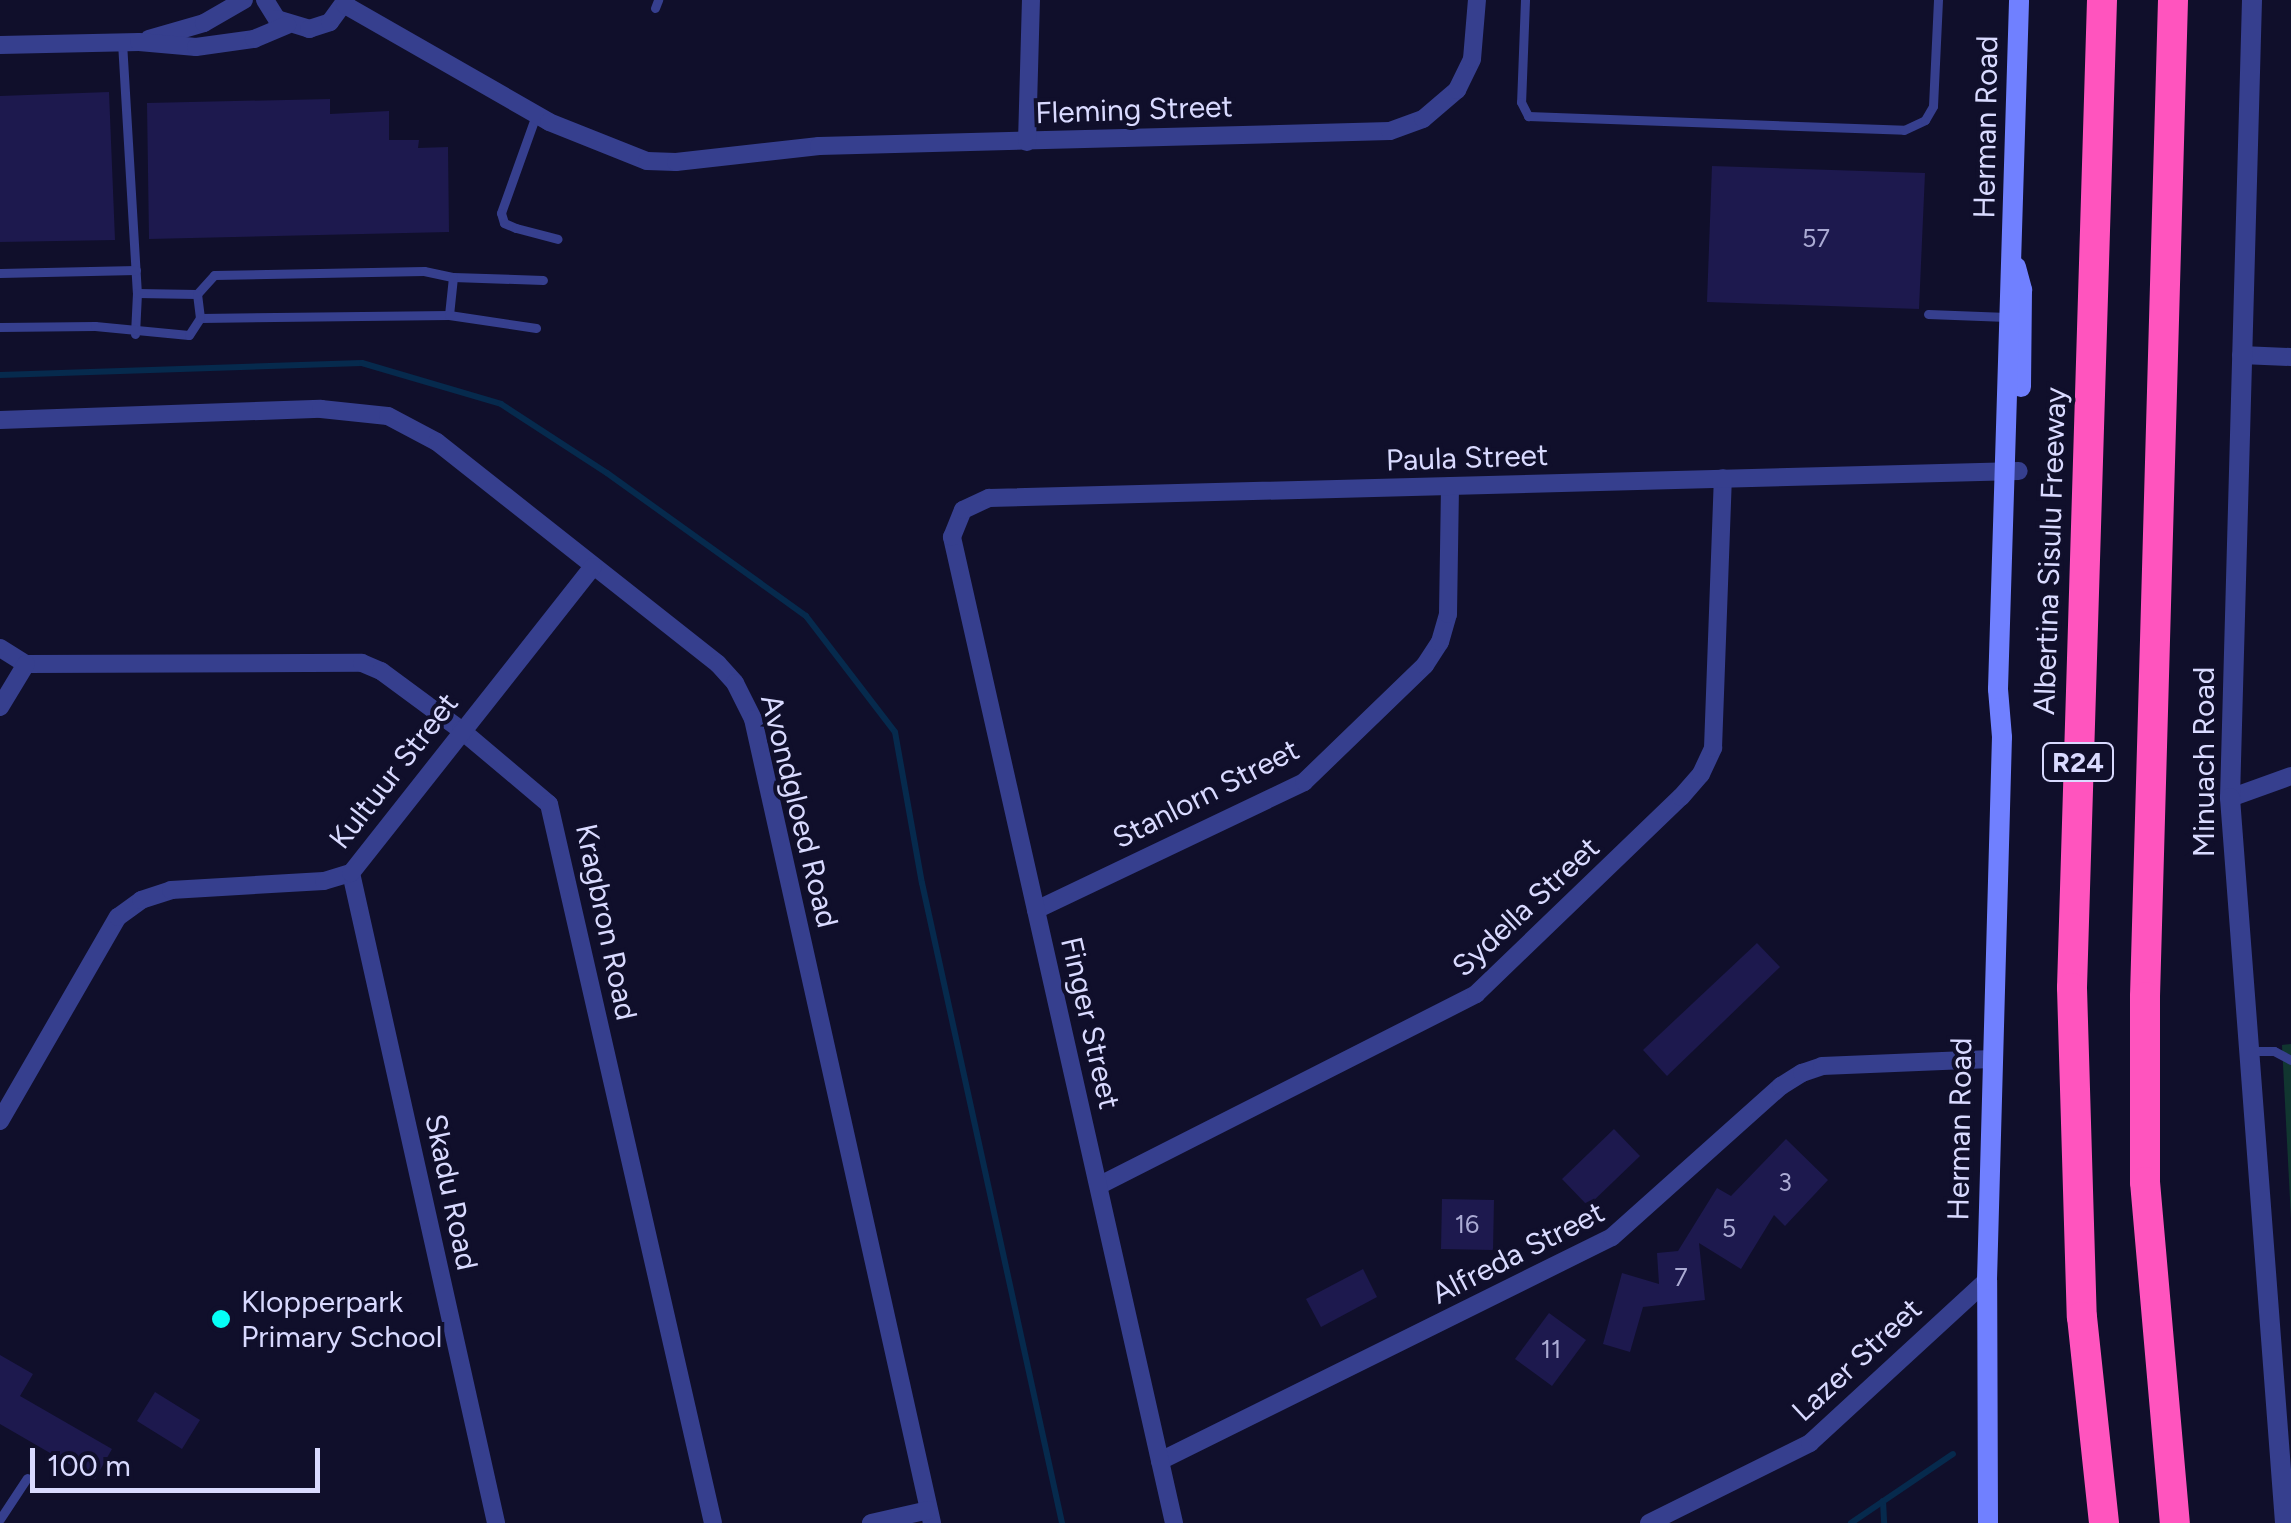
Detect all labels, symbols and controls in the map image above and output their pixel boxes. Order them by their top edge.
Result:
street label: Herman Road [1966,35,2006,219]
street label: Fleming Street [1035,89,1233,131]
house number: 57 [1802,223,1830,253]
street label: Albertina Sisulu Freeway [2026,386,2074,716]
street label: Paula Street [1385,437,1549,479]
street label: Minuach Road [2186,667,2222,857]
street label: Kultuur Street [322,686,466,856]
street label: Avondgloed Road [753,691,845,931]
street label: Stanlorn Street [1107,732,1305,856]
road number: R24 [2040,739,2116,785]
street label: Kragbron Road [568,821,644,1023]
street label: Sydella Street [1445,830,1607,984]
street label: Finger Street [1053,933,1127,1113]
street label: Herman Road [1940,1037,1980,1221]
street label: Skadu Road [417,1111,485,1273]
house number: 3 [1778,1167,1792,1197]
street label: Alfreda Street [1426,1194,1610,1312]
house number: 16 [1455,1209,1479,1239]
house number: 5 [1722,1213,1736,1243]
house number: 7 [1674,1262,1688,1292]
place label: Klopperpark Primary School [241,1284,442,1354]
street label: Lazer Street [1785,1291,1929,1429]
marker: Klopperpark Primary School [210,1308,232,1330]
house number: 11 [1541,1334,1561,1364]
scale bar [35,1428,325,1490]
text: 100 m [47,1447,131,1484]

